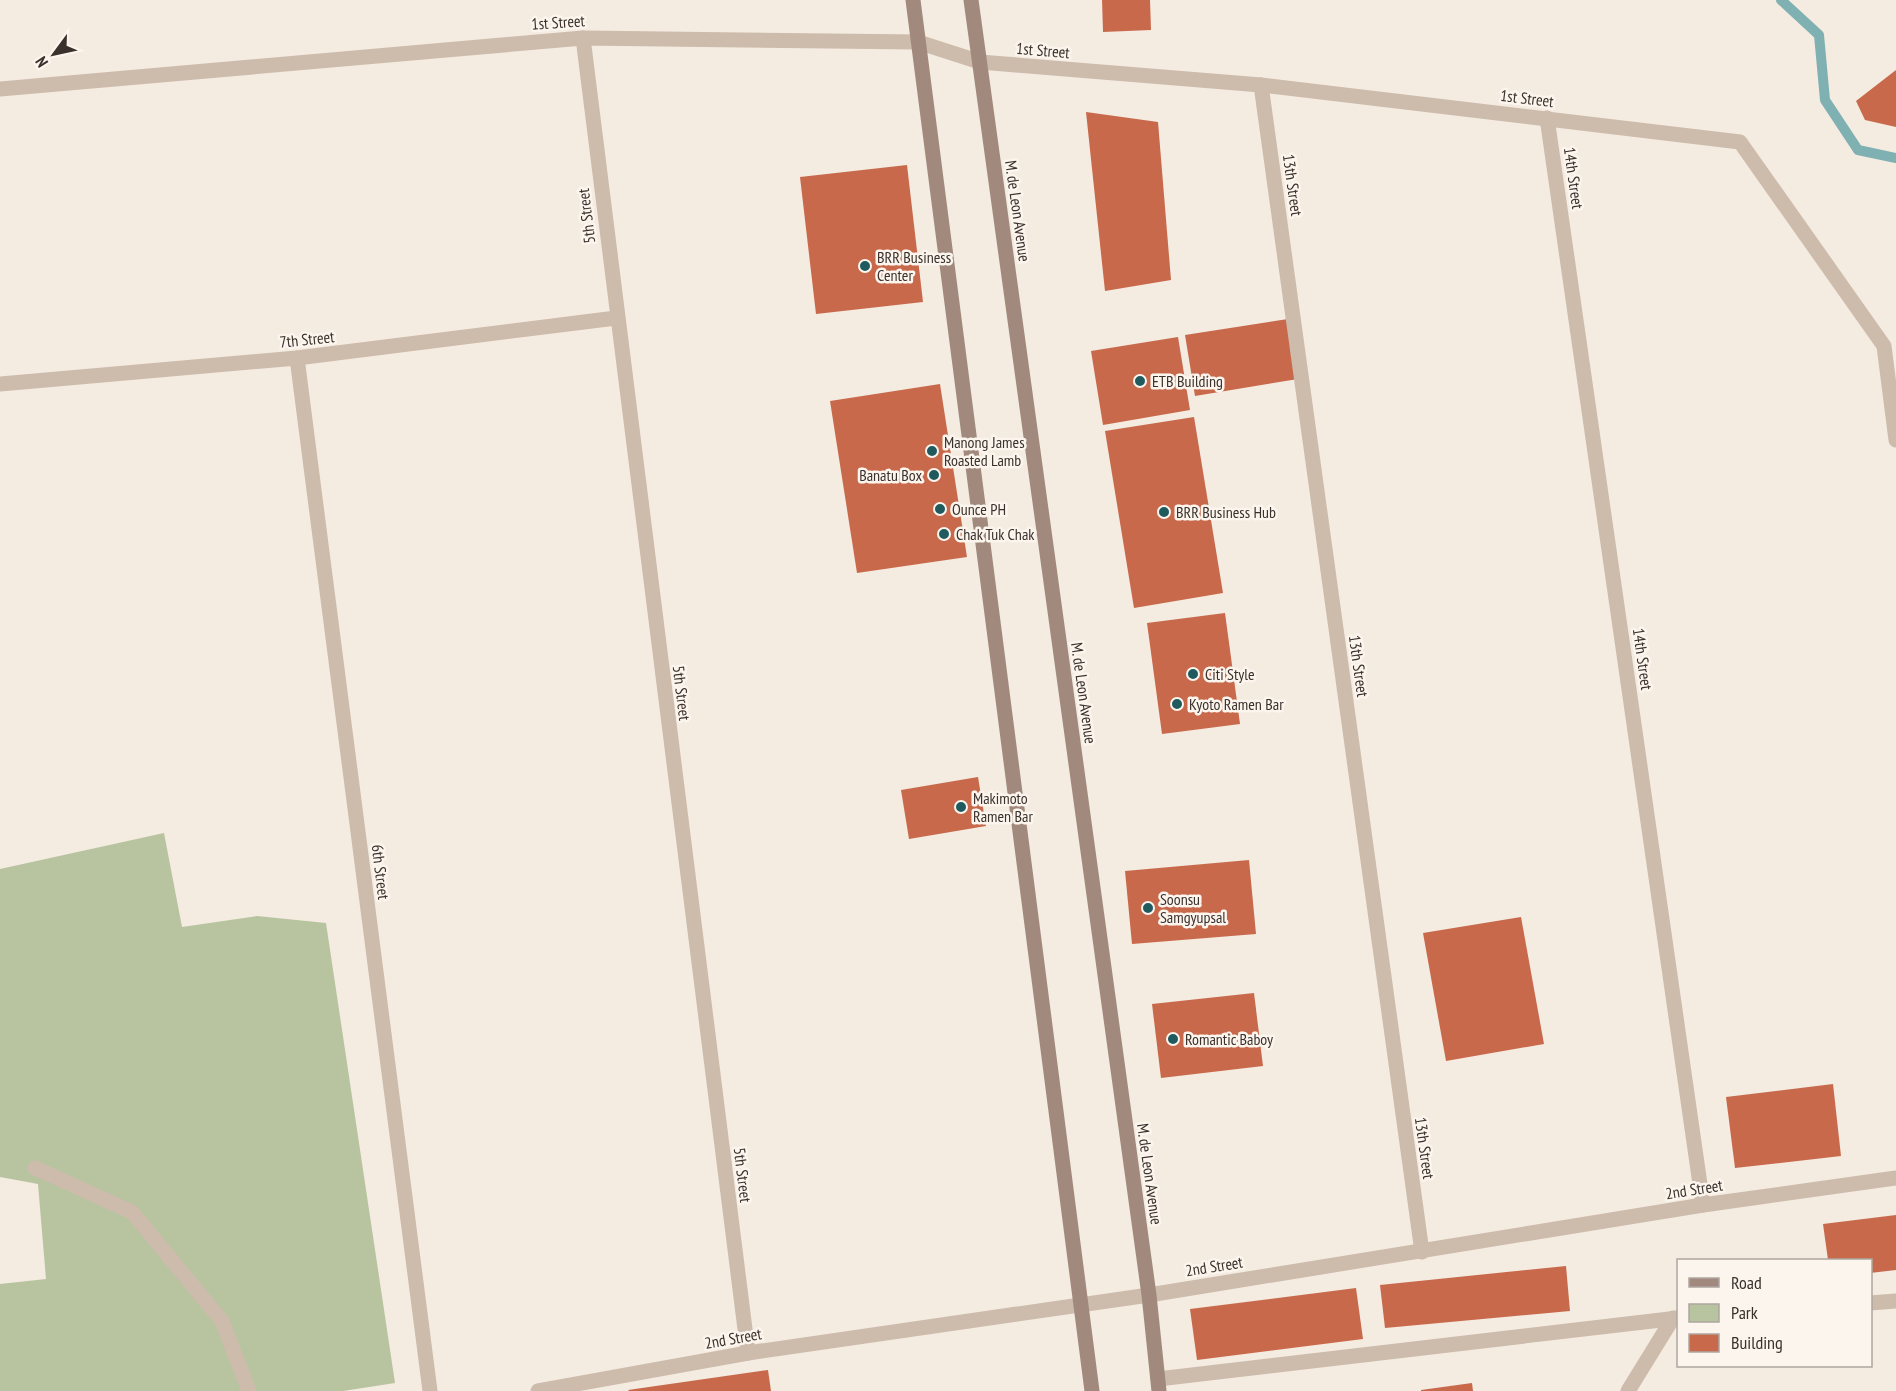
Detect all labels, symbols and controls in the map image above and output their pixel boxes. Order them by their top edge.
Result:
street label: 1st Street [531,10,586,34]
north arrow [24,24,84,84]
street label: 1st Street [1015,38,1071,62]
text: N [31,53,52,71]
street label: 1st Street [1499,85,1555,111]
street label: 14th Street [1560,146,1588,211]
street label: 13th Street [1279,153,1307,218]
street label: M. de Leon Avenue [1001,159,1035,263]
street label: 5th Street [573,187,599,245]
place label: BRR Business Center [877,247,951,285]
marker: BRR Business Center [858,259,872,273]
street label: 7th Street [279,326,336,352]
place label: ETB Building [1152,371,1223,391]
marker: ETB Building [1133,374,1147,388]
place label: Manong James Roasted Lamb [944,432,1025,470]
marker: Manong James Roasted Lamb [925,444,939,458]
place label: Banatu Box [859,465,922,485]
marker: Banatu Box [927,468,941,482]
place label: Ounce PH [952,499,1006,519]
marker: Ounce PH [933,502,947,516]
place label: BRR Business Hub [1176,502,1276,522]
marker: BRR Business Hub [1157,505,1171,519]
place label: Chak Tuk Chak [956,524,1035,544]
marker: Chak Tuk Chak [937,527,951,541]
street label: 14th Street [1629,627,1657,692]
street label: 13th Street [1345,634,1373,699]
street label: M. de Leon Avenue [1067,641,1101,745]
street label: 5th Street [669,664,695,722]
place label: Citi Style [1205,664,1255,684]
marker: Citi Style [1186,667,1200,681]
place label: Kyoto Ramen Bar [1189,694,1284,714]
marker: Kyoto Ramen Bar [1170,697,1184,711]
place label: Makimoto Ramen Bar [973,788,1033,826]
marker: Makimoto Ramen Bar [954,800,968,814]
street label: 6th Street [368,843,394,901]
place label: Soonsu Samgyupsal [1160,889,1226,927]
marker: Soonsu Samgyupsal [1141,901,1155,915]
place label: Romantic Baboy [1185,1029,1273,1049]
marker: Romantic Baboy [1166,1032,1180,1046]
street label: 13th Street [1411,1116,1439,1181]
street label: M. de Leon Avenue [1133,1122,1167,1226]
street label: 5th Street [730,1146,756,1204]
street label: 2nd Street [1664,1175,1725,1203]
street label: 2nd Street [1184,1252,1245,1280]
legend [1677,1259,1872,1367]
text: Road [1731,1271,1762,1294]
text: Park [1731,1301,1758,1324]
street label: 2nd Street [703,1323,764,1353]
text: Building [1731,1331,1783,1354]

